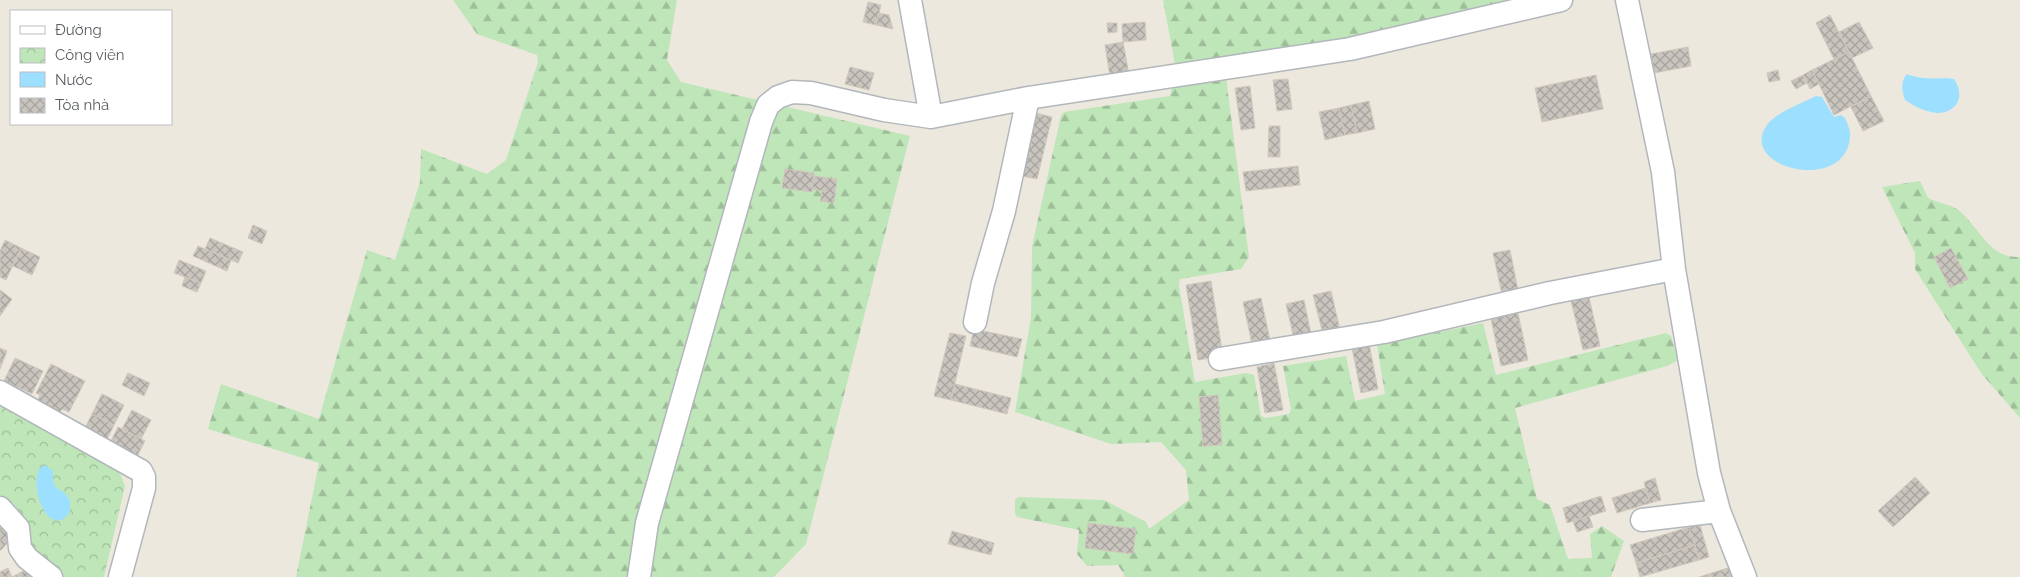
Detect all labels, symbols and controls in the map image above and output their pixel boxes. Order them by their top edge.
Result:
legend [10,10,172,125]
text: Đường [55,21,102,39]
text: Công viên [55,46,124,64]
text: Nước [55,71,93,89]
text: Tòa nhà [55,96,109,114]

